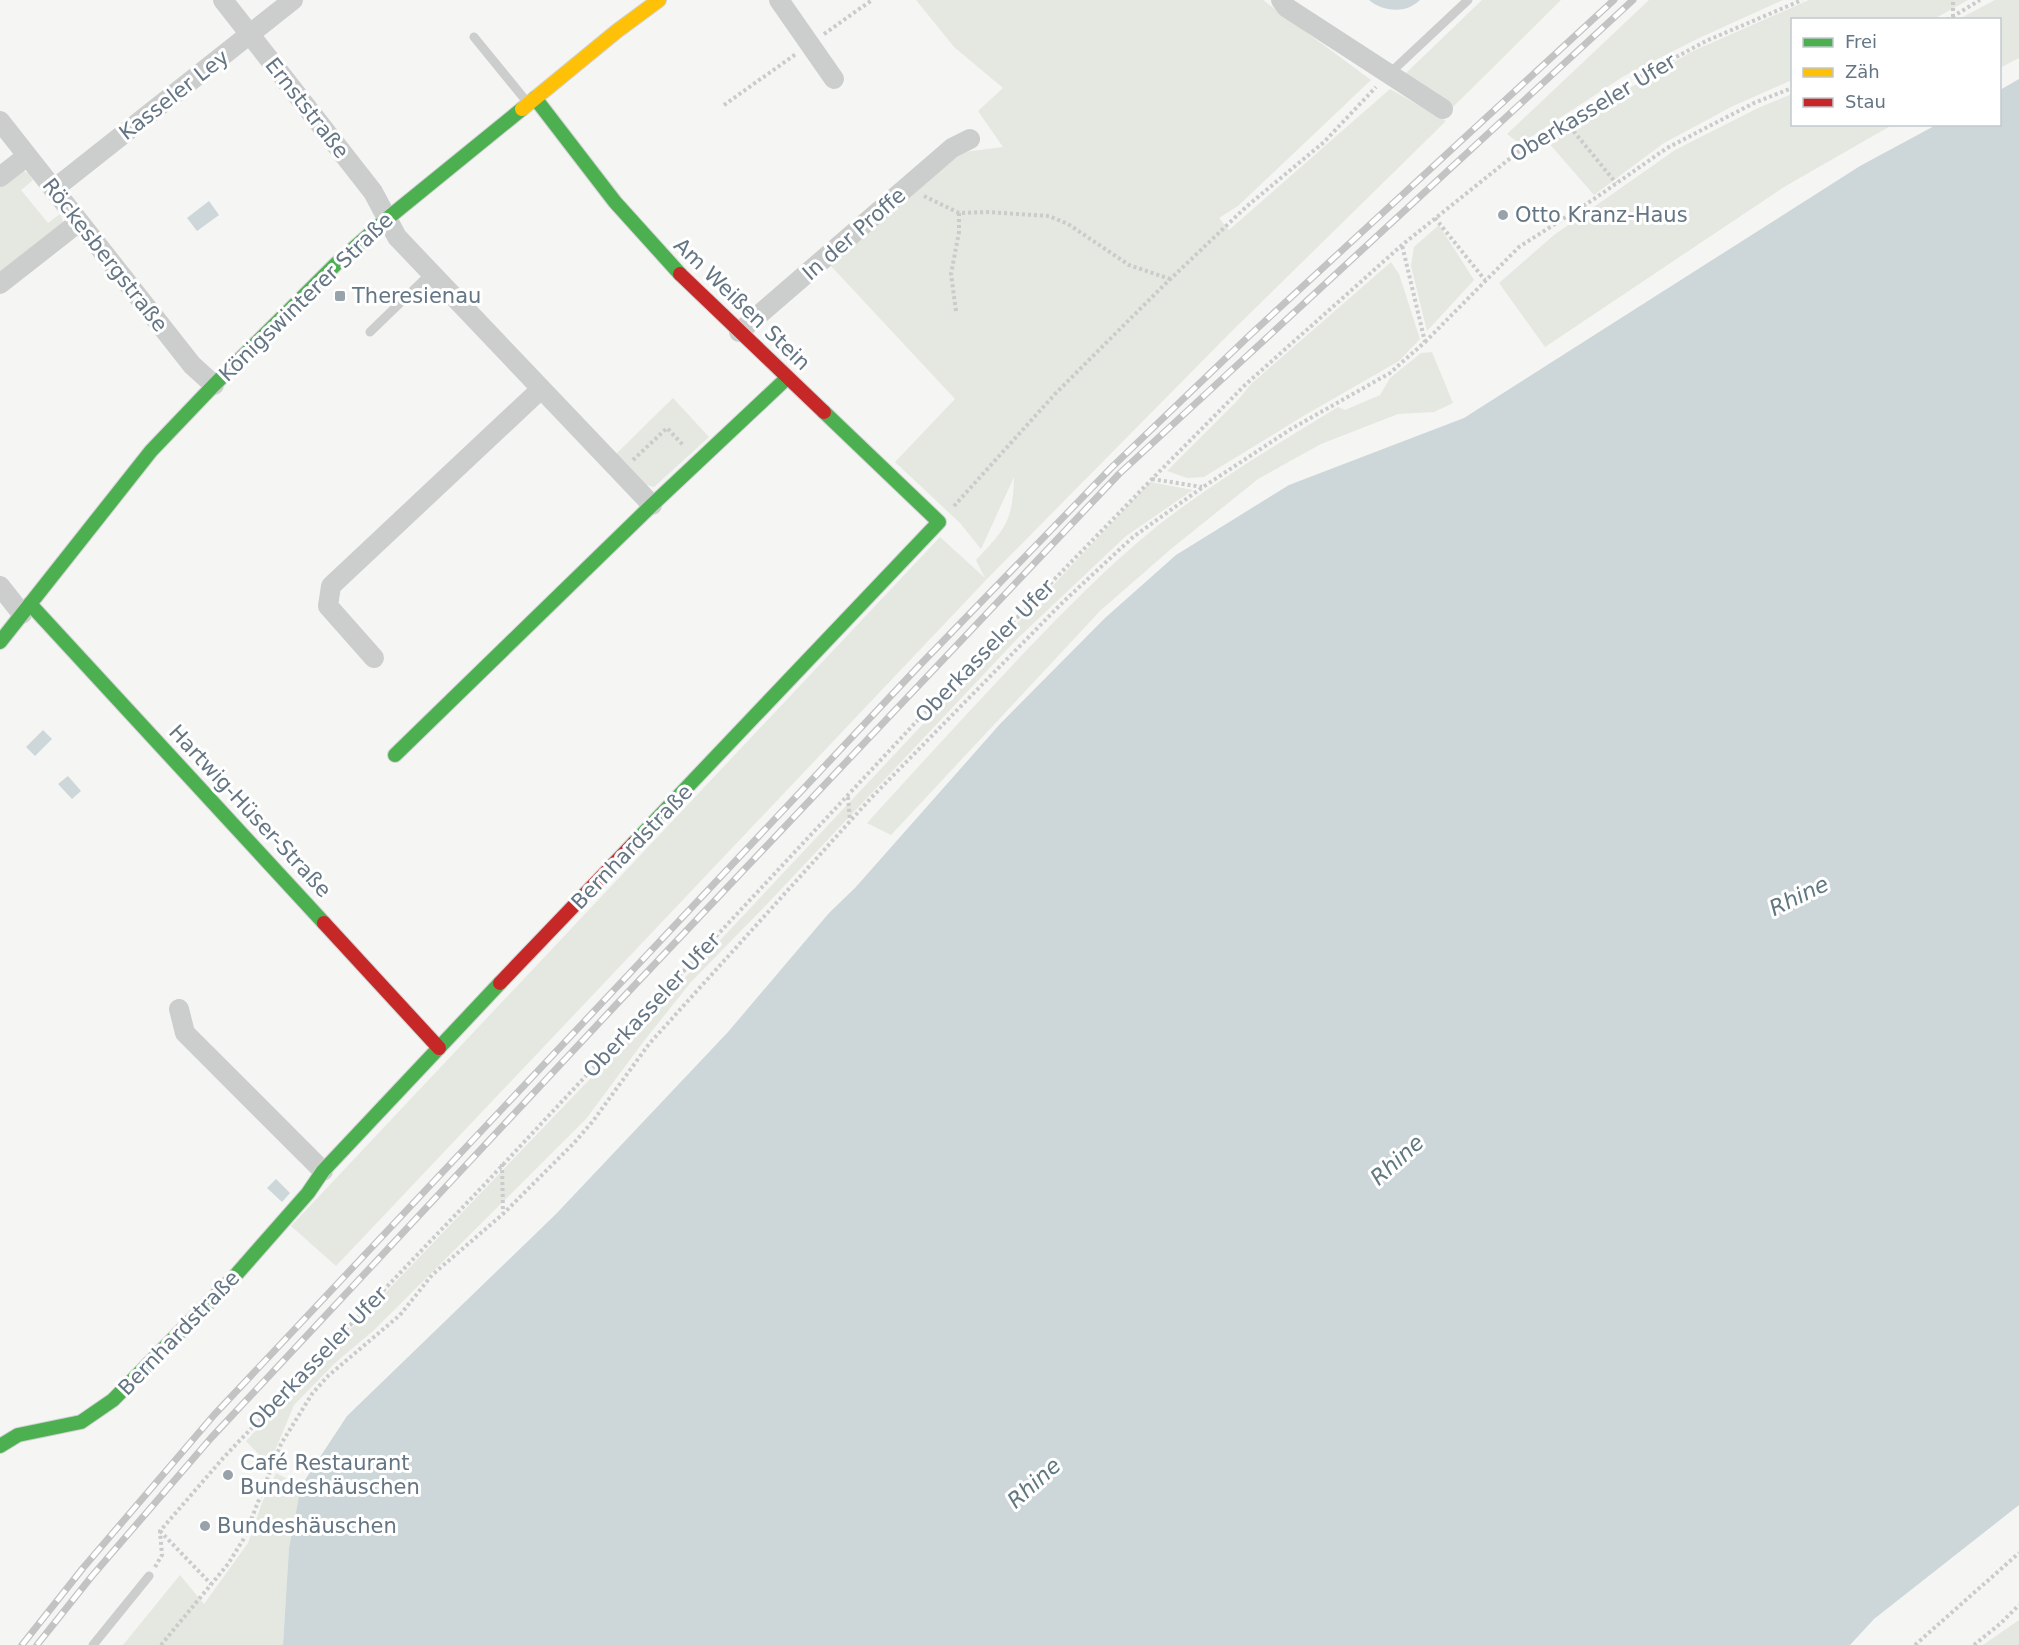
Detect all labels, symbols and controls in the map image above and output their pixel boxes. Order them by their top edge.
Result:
legend [1791,18,2001,126]
text: Frei [1845,31,1877,52]
street label: Kasseler Ley [115,45,233,145]
street label: Oberkasseler Ufer [1506,49,1681,167]
street label: Ernststraße [260,53,354,163]
text: Zäh [1845,61,1880,82]
text: Stau [1845,91,1886,112]
street label: Röckesbergstraße [38,174,172,336]
street label: In der Proffe [798,183,910,285]
place label: Otto Kranz-Haus [1515,203,1688,227]
street label: Königswinterer Straße [214,208,398,386]
marker: Otto Kranz-Haus [1496,208,1510,222]
street label: Am Weißen Stein [669,233,815,375]
place label: Theresienau [351,284,481,308]
marker: Theresienau [333,289,347,303]
street label: Oberkasseler Ufer [911,574,1060,727]
street label: Hartwig-Hüser-Straße [164,720,336,902]
street label: Bernhardstraße [567,780,697,914]
water label: Rhine [1765,871,1833,921]
street label: Oberkasseler Ufer [579,927,726,1082]
water label: Rhine [1365,1130,1429,1190]
street label: Bernhardstraße [114,1266,244,1400]
street label: Oberkasseler Ufer [244,1281,393,1434]
place label: Café Restaurant Bundeshäuschen [240,1451,420,1499]
water label: Rhine [1002,1453,1066,1513]
marker: Café Restaurant Bundeshäuschen [221,1468,235,1482]
place label: Bundeshäuschen [217,1514,397,1538]
marker: Bundeshäuschen [198,1519,212,1533]

